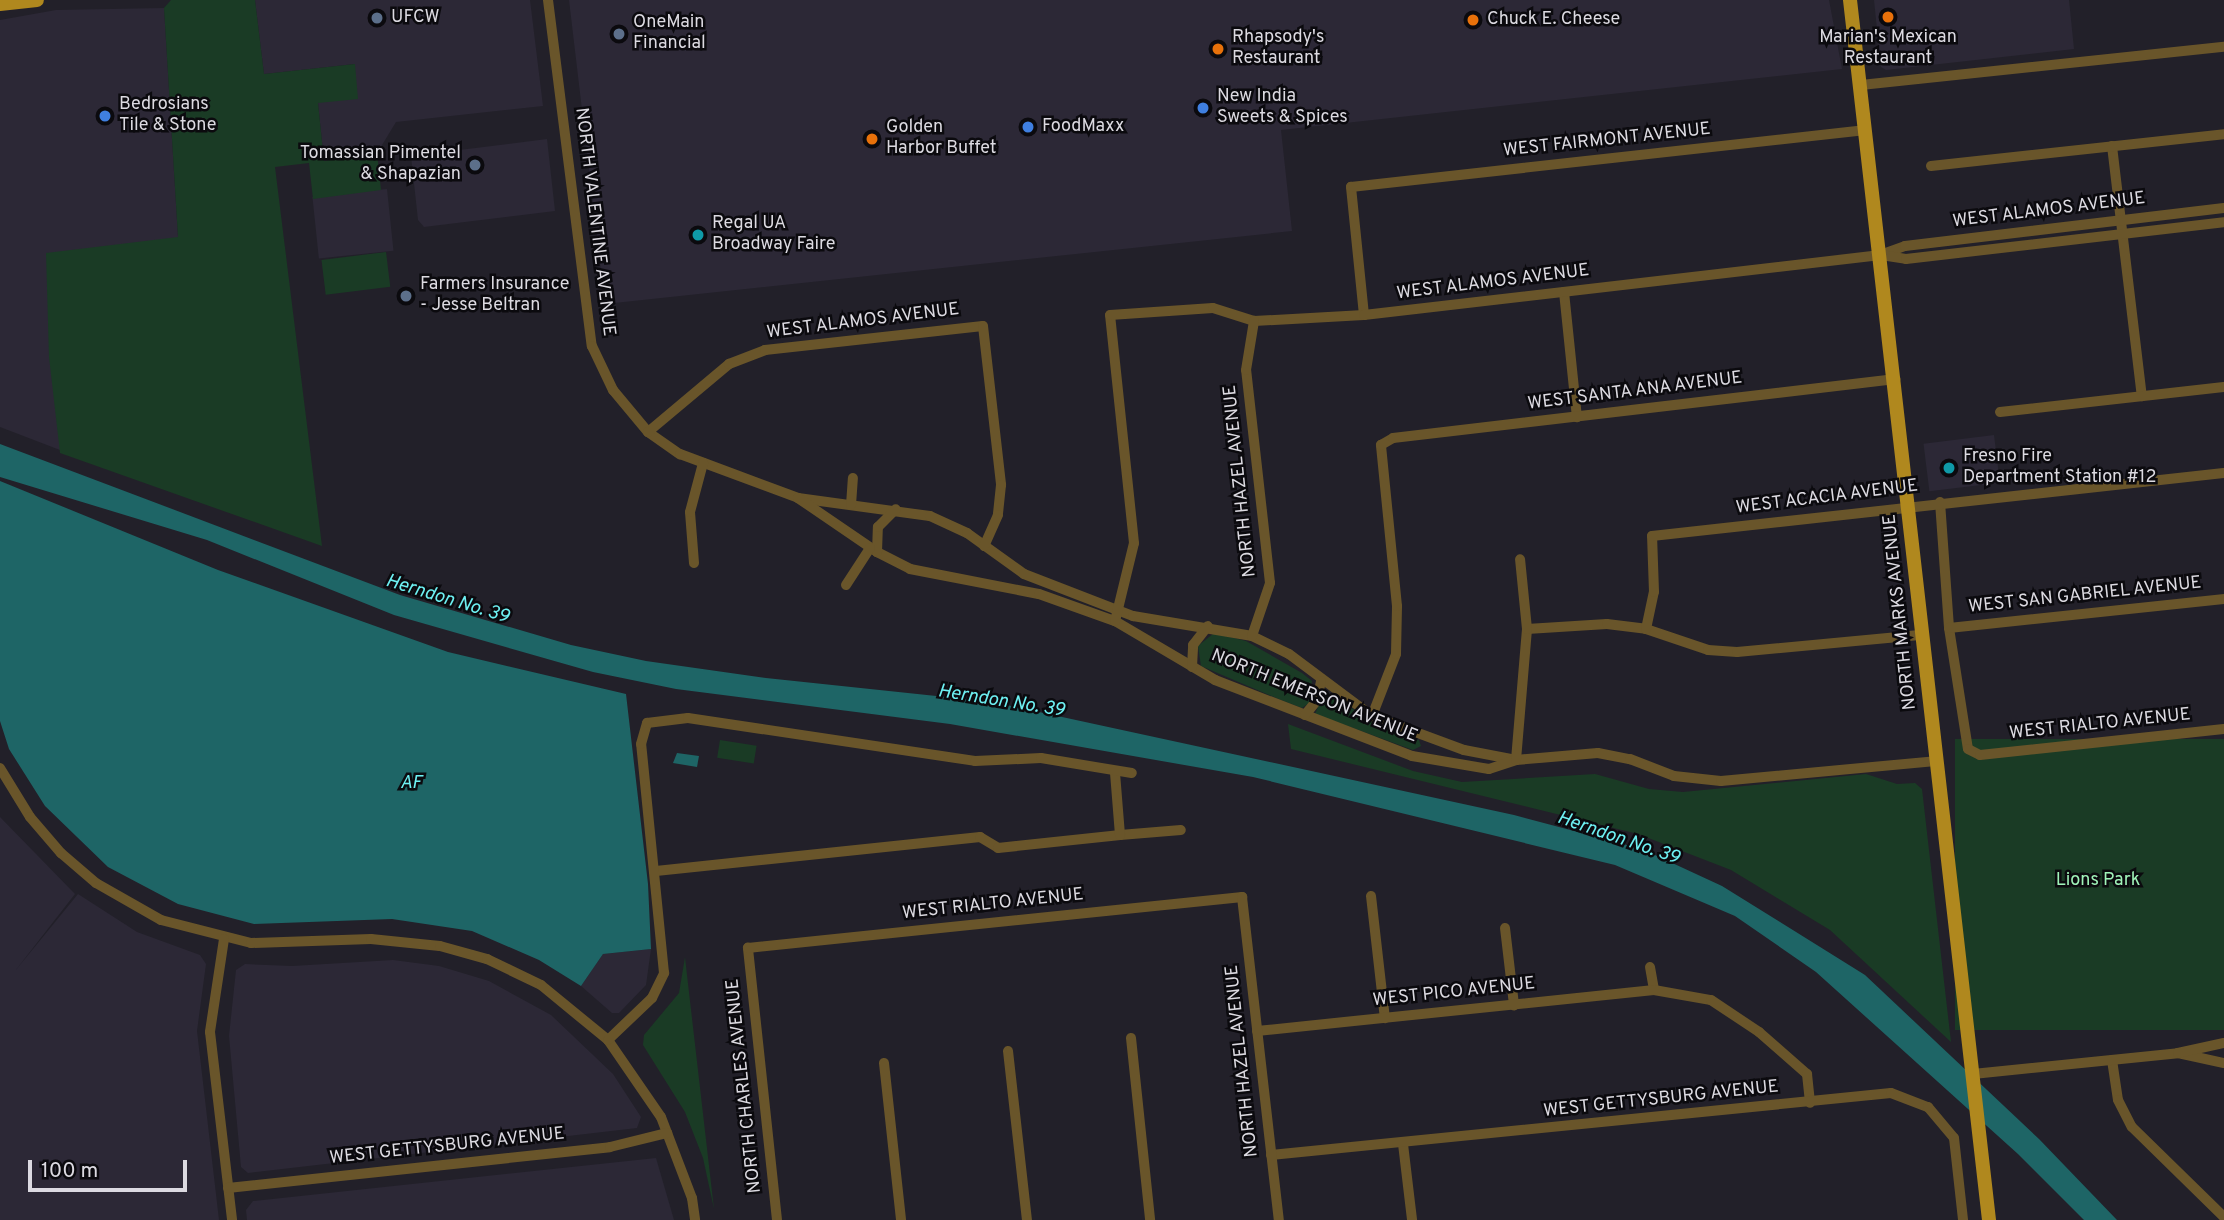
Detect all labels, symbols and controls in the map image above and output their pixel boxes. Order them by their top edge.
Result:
place label: UFCW [391,7,440,29]
place label: Chuck E. Cheese [1487,9,1620,31]
marker: Marian's Mexican Restaurant [1880,9,1896,25]
marker: UFCW [369,10,385,26]
marker: Chuck E. Cheese [1465,12,1481,28]
place label: OneMain Financial [633,13,706,56]
marker: OneMain Financial [611,26,627,42]
place label: Rhapsody's Restaurant [1232,28,1324,70]
place label: Marian's Mexican Restaurant [1819,28,1957,70]
marker: Rhapsody's Restaurant [1210,41,1226,57]
place label: New India Sweets & Spices [1217,87,1348,130]
place label: Bedrosians Tile & Stone [119,95,216,138]
marker: New India Sweets & Spices [1195,100,1211,116]
street label: NORTH VALENTINE AVENUE [569,106,619,338]
marker: Bedrosians Tile & Stone [97,108,113,124]
place label: FoodMaxx [1042,116,1124,138]
place label: Golden Harbor Buffet [886,118,997,160]
marker: FoodMaxx [1020,119,1036,135]
street label: WEST FAIRMONT AVENUE [1501,119,1713,163]
marker: Golden Harbor Buffet [864,131,880,147]
place label: Tomassian Pimentel & Shapazian [300,144,461,186]
marker: Tomassian Pimentel & Shapazian [467,157,483,173]
street label: WEST ALAMOS AVENUE [1950,188,2148,234]
place label: Regal UA Broadway Faire [712,214,835,256]
marker: Regal UA Broadway Faire [690,227,706,243]
street label: WEST ALAMOS AVENUE [1394,260,1592,306]
place label: Farmers Insurance - Jesse Beltran [420,275,569,318]
marker: Farmers Insurance - Jesse Beltran [398,288,414,304]
street label: WEST ALAMOS AVENUE [764,299,962,345]
street label: WEST SANTA ANA AVENUE [1525,368,1745,416]
street label: NORTH HAZEL AVENUE [1220,383,1262,579]
place label: Fresno Fire Department Station #12 [1963,447,2156,490]
marker: Fresno Fire Department Station #12 [1941,460,1957,476]
street label: WEST ACACIA AVENUE [1733,476,1921,520]
street label: NORTH MARKS AVENUE [1880,513,1922,711]
water label: Herndon No. 39 [383,570,511,630]
street label: WEST SAN GABRIEL AVENUE [1967,573,2203,619]
street label: NORTH EMERSON AVENUE [1207,646,1421,748]
water label: Herndon No. 39 [936,681,1066,723]
street label: WEST RIALTO AVENUE [2008,705,2192,745]
water label: AF [400,773,422,795]
water label: Herndon No. 39 [1554,807,1682,871]
park label: Lions Park [2056,870,2140,892]
street label: WEST RIALTO AVENUE [901,885,1085,925]
street label: NORTH HAZEL AVENUE [1222,963,1264,1159]
street label: WEST PICO AVENUE [1371,974,1537,1012]
street label: NORTH CHARLES AVENUE [723,977,767,1195]
street label: WEST GETTYSBURG AVENUE [1542,1077,1780,1123]
street label: WEST GETTYSBURG AVENUE [328,1124,566,1170]
scale bar [32,1146,191,1190]
text: 100 m [41,1158,98,1185]

